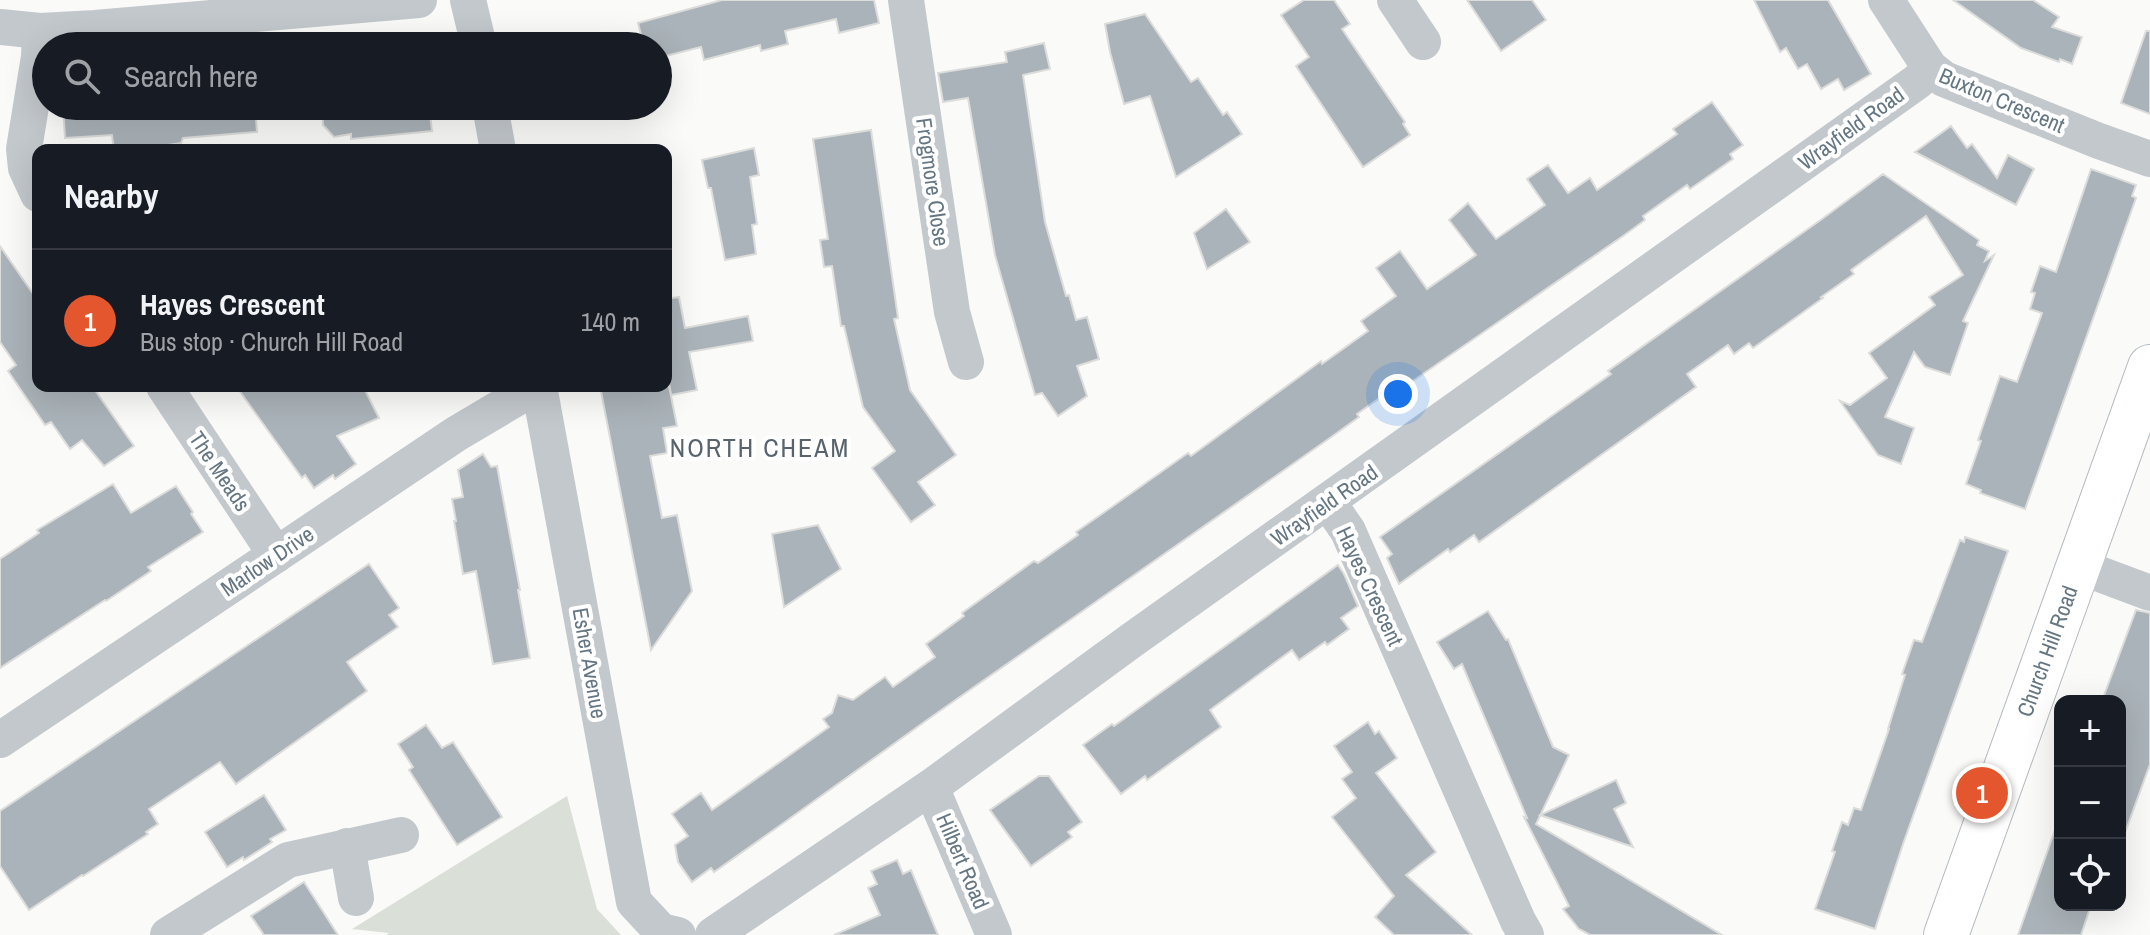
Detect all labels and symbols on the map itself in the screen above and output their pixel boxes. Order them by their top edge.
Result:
street label: Buxton Crescent [1935,60,2069,140]
street label: Wrayfield Road [1792,79,1910,177]
street label: Frogmore Close [909,116,957,248]
your location [1378,374,1418,414]
street label: The Meads [182,425,258,517]
district label: NORTH CHEAM [670,430,850,465]
street label: Wrayfield Road [1265,457,1383,553]
street label: Marlow Drive [215,519,319,603]
street label: Hayes Crescent [1329,522,1411,650]
street label: Church Hill Road [2009,581,2085,721]
street label: Esher Avenue [566,605,614,721]
pin: 1 [1956,763,2008,823]
street label: Hilbert Road [929,809,997,913]

